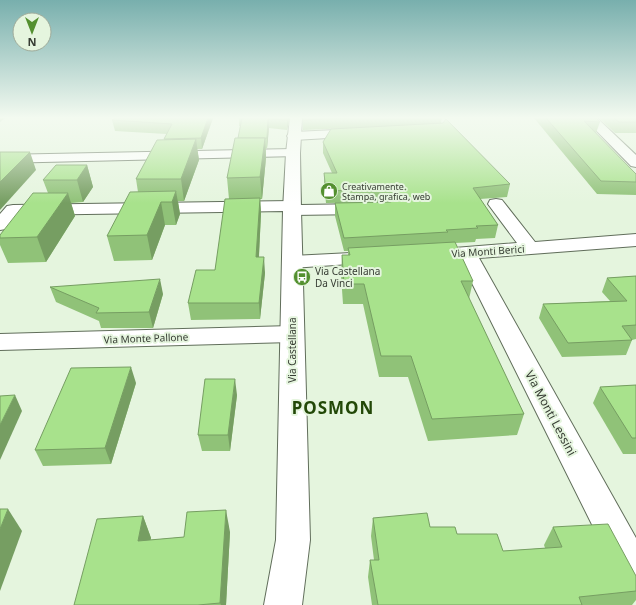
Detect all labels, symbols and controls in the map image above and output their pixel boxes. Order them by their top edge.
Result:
north arrow [12,12,52,52]
text: N [28,35,36,50]
place label: Creativamente. Stampa, grafica, web [342,180,431,203]
shop icon: Creativamente. Stampa, grafica, web [319,181,339,201]
street label: Via Monti Berici [451,241,525,261]
place label: Via Castellana Da Vinci [315,264,380,290]
bus stop icon: Via Castellana Da Vinci [292,267,312,287]
street label: Via Castellana [285,317,299,383]
street label: Via Monte Pallone [103,330,189,346]
street label: Via Monti Lessini [521,367,581,459]
district label: POSMON [292,396,374,419]

